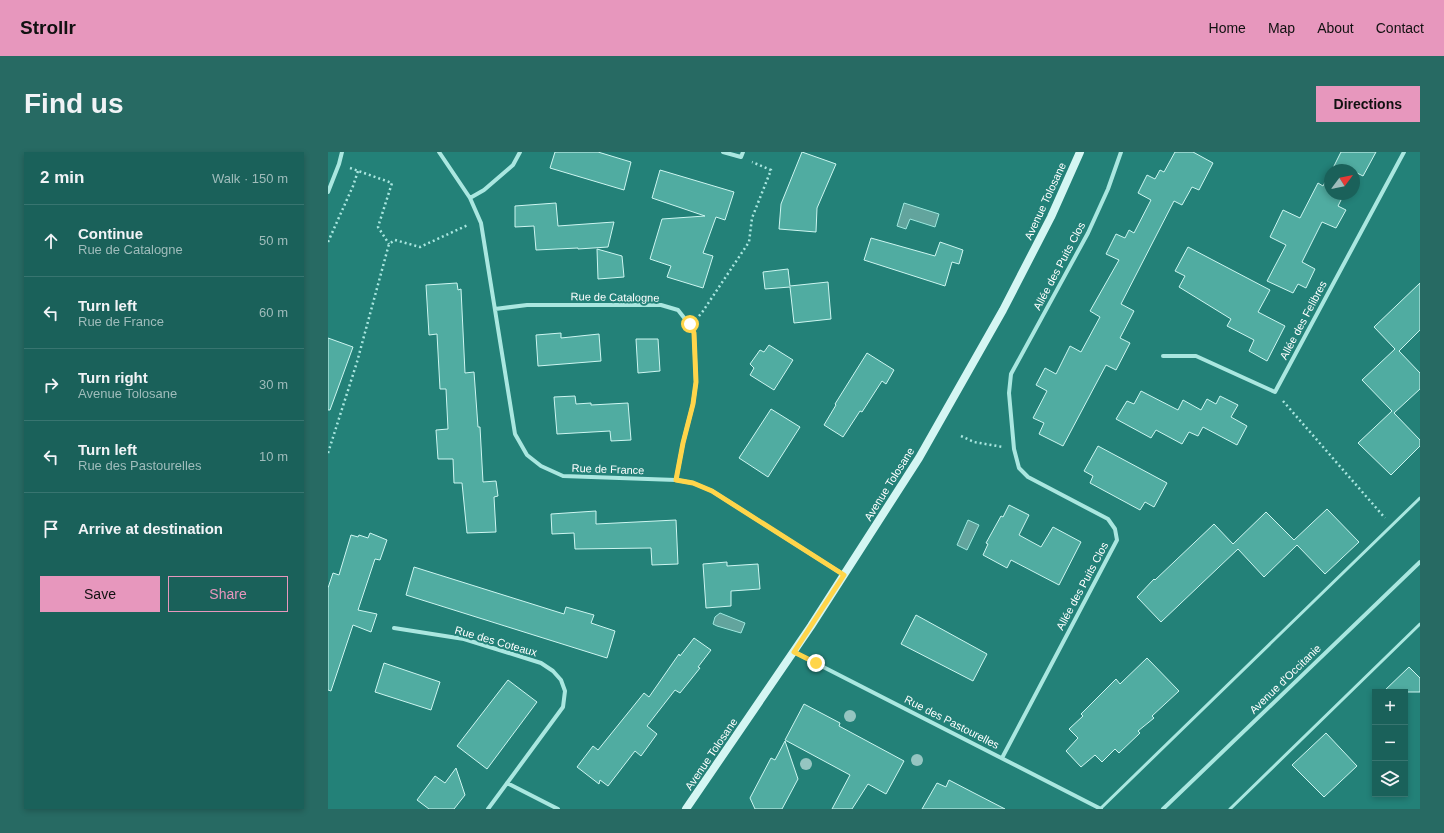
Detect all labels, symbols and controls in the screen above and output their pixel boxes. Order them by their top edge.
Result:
text: Strollr [20,17,76,38]
text: Home [1209,20,1246,36]
text: Map [1268,20,1295,36]
text: About [1317,20,1354,36]
text: Contact [1376,20,1424,36]
button: Directions [1316,86,1420,122]
text: Find us [24,88,124,119]
street label: Avenue Tolosane [1022,160,1068,242]
north arrow [1324,164,1360,200]
text: 2 min [40,168,84,187]
text: Walk · 150 m [212,171,288,186]
street label: Allée des Puits Clos [1031,220,1087,312]
text: Continue [78,225,143,242]
icon: ahead [40,230,62,252]
text: 50 m [259,233,288,248]
text: Rue de Catalogne [78,242,183,257]
street label: Allée des Felibres [1277,278,1329,361]
street label: Rue de Catalogne [571,290,659,304]
text: Turn left [78,297,137,314]
icon: left [40,302,62,324]
text: 60 m [259,305,288,320]
text: Rue de France [78,314,164,329]
route start [681,315,699,333]
text: Turn right [78,369,148,386]
icon: right [40,374,62,396]
text: 30 m [259,377,288,392]
text: Avenue Tolosane [78,386,177,401]
text: Turn left [78,441,137,458]
street label: Avenue Tolosane [862,445,916,523]
icon: left [40,446,62,468]
text: 10 m [259,449,288,464]
text: Rue des Pastourelles [78,458,202,473]
street label: Rue de France [571,462,645,476]
icon: arrive [40,518,62,540]
text: Arrive at destination [78,520,223,537]
street label: Allée des Puits Clos [1054,540,1110,632]
button: Save [40,576,160,612]
button: Share [168,576,288,612]
street label: Rue des Coteaux [453,624,539,659]
street label: Avenue d'Occitanie [1247,642,1323,716]
route end [807,654,825,672]
map controls [1372,689,1408,797]
button: + [1372,689,1408,725]
street label: Rue des Pastourelles [903,693,1002,751]
street label: Avenue Tolosane [683,716,739,792]
button: − [1372,725,1408,761]
button: layers [1372,761,1408,797]

